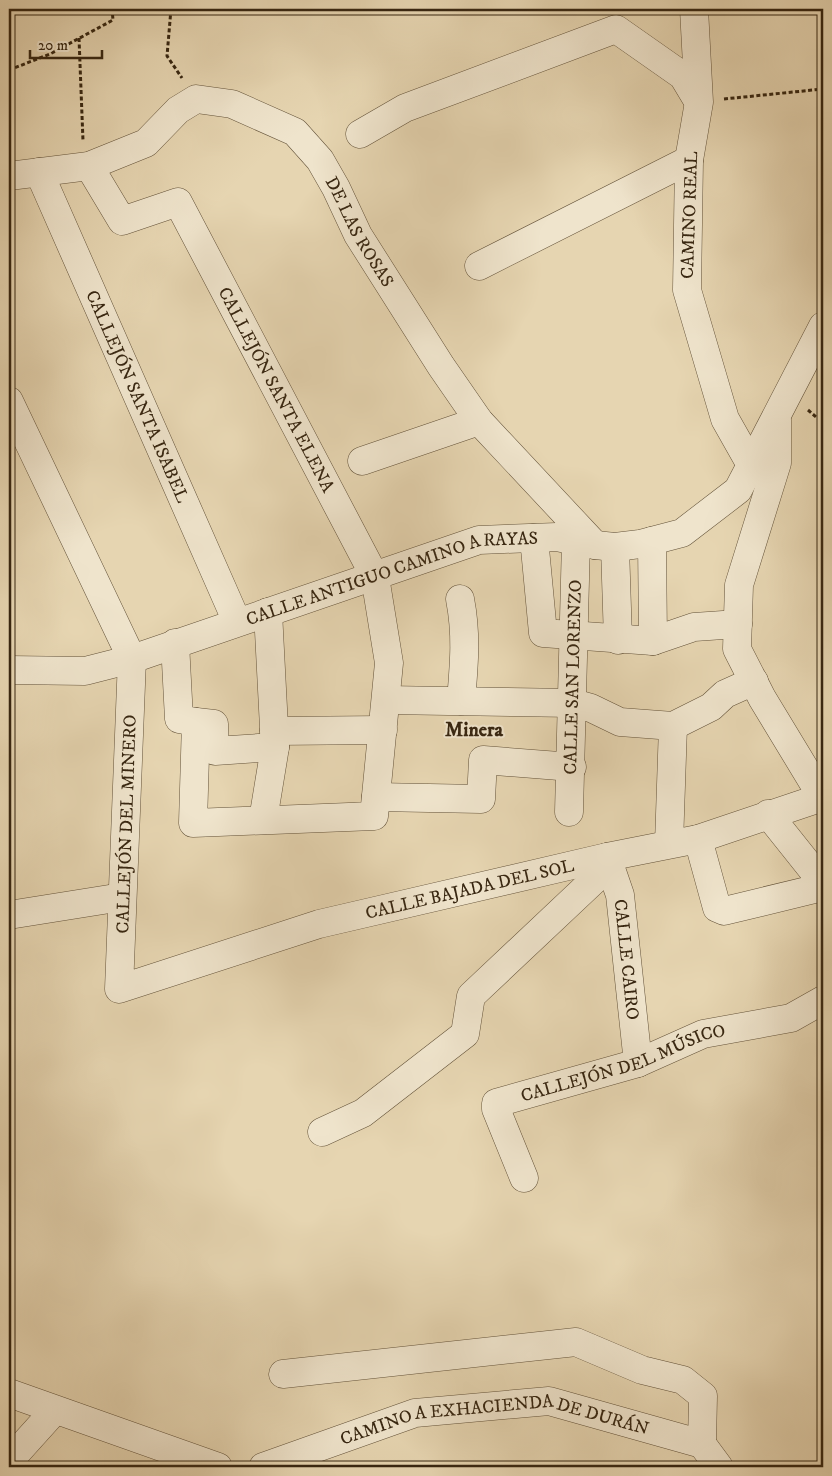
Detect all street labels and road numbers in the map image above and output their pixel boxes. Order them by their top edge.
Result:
street label: CAMINO REAL [677,151,703,279]
street label: DE LAS ROSAS [320,173,398,292]
street label: CALLEJÓN SANTA ELENA [213,283,339,497]
street label: CALLEJÓN SANTA ISABEL [80,287,193,506]
street label: CALLE ANTIGUO CAMINO A RAYAS [243,528,539,631]
street label: CALLE SAN LORENZO [560,579,587,775]
street label: CALLEJÓN DEL MINERO [112,714,142,934]
street label: CALLE BAJADA DEL SOL [363,855,576,925]
street label: CALLE CAIRO [609,898,643,1021]
street label: CALLEJÓN DEL MÚSICO [518,1020,727,1107]
street label: CAMINO A EXHACIENDA DE DURÁN [337,1391,652,1451]

